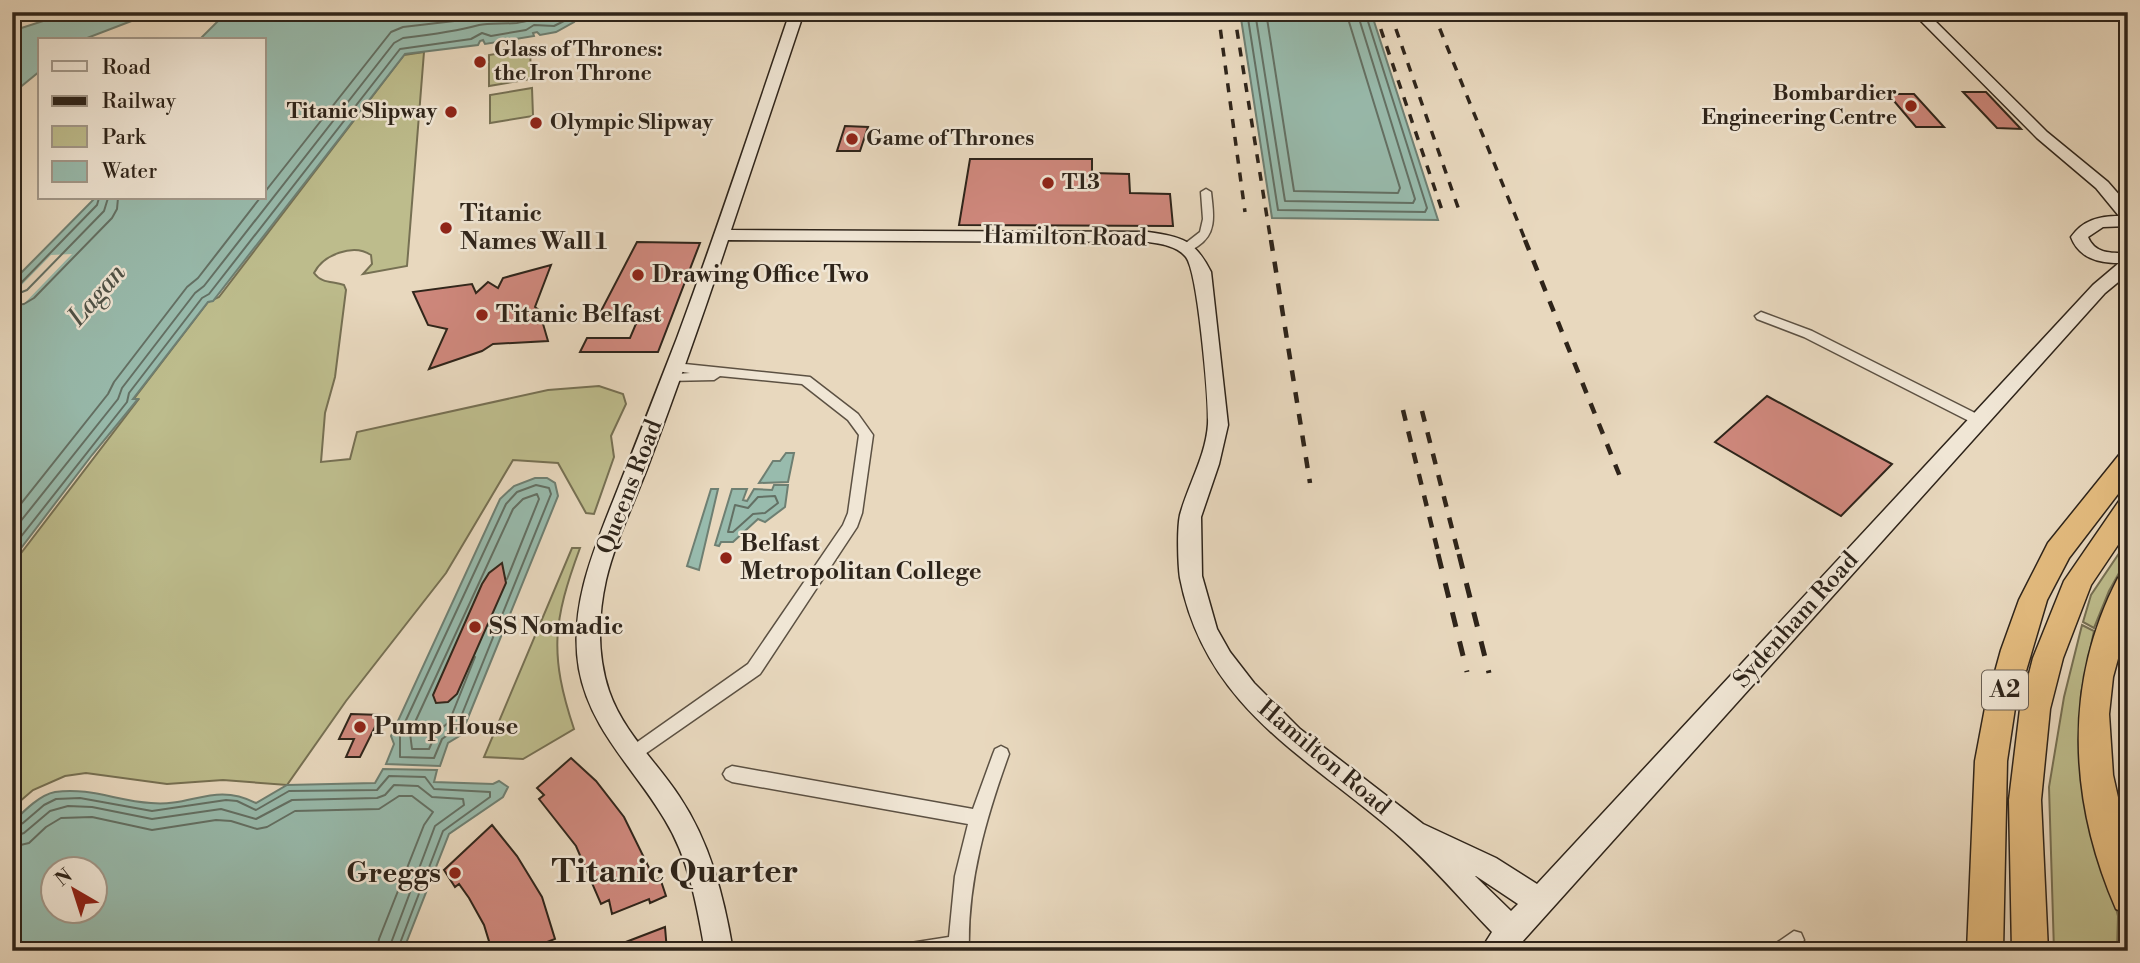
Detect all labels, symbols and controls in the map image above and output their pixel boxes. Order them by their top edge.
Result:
place label: Glass of Thrones: the Iron Throne [494,37,663,87]
legend [38,38,266,200]
marker: Glass of Thrones: the Iron Throne [472,54,488,70]
text: Road [102,55,151,81]
place label: Bombardier Engineering Centre [1701,81,1897,131]
text: Railway [102,89,177,115]
marker: Bombardier Engineering Centre [1903,98,1919,114]
place label: Titanic Slipway [287,99,437,125]
marker: Titanic Slipway [443,104,459,120]
place label: Olympic Slipway [550,110,714,136]
marker: Olympic Slipway [528,115,544,131]
text: Park [102,125,147,151]
place label: Game of Thrones [866,126,1034,152]
marker: Game of Thrones [844,131,860,147]
text: Water [101,159,157,185]
place label: T13 [1062,170,1100,196]
marker: T13 [1040,175,1056,191]
place label: Titanic Names Wall 1 [460,199,608,257]
marker: Titanic Names Wall 1 [438,220,454,236]
street label: Hamilton Road [983,221,1148,253]
water label: Lagan [61,257,133,333]
place label: Drawing Office Two [652,260,869,290]
marker: Drawing Office Two [630,267,646,283]
place label: Titanic Belfast [496,300,662,330]
marker: Titanic Belfast [474,307,490,323]
street label: Queens Road [591,415,670,559]
place label: Belfast Metropolitan College [740,529,982,587]
street label: Sydenham Road [1727,545,1865,694]
marker: Belfast Metropolitan College [718,550,734,566]
place label: SS Nomadic [489,612,623,642]
marker: SS Nomadic [467,619,483,635]
road number: A2 [1982,670,2028,710]
street label: Hamilton Road [1252,694,1397,822]
place label: Pump House [374,712,518,742]
marker: Pump House [352,719,368,735]
district label: Titanic Quarter [552,852,798,893]
north arrow [38,855,108,925]
place label: Greggs [346,856,441,891]
text: N [51,864,77,892]
marker: Greggs [447,865,463,881]

